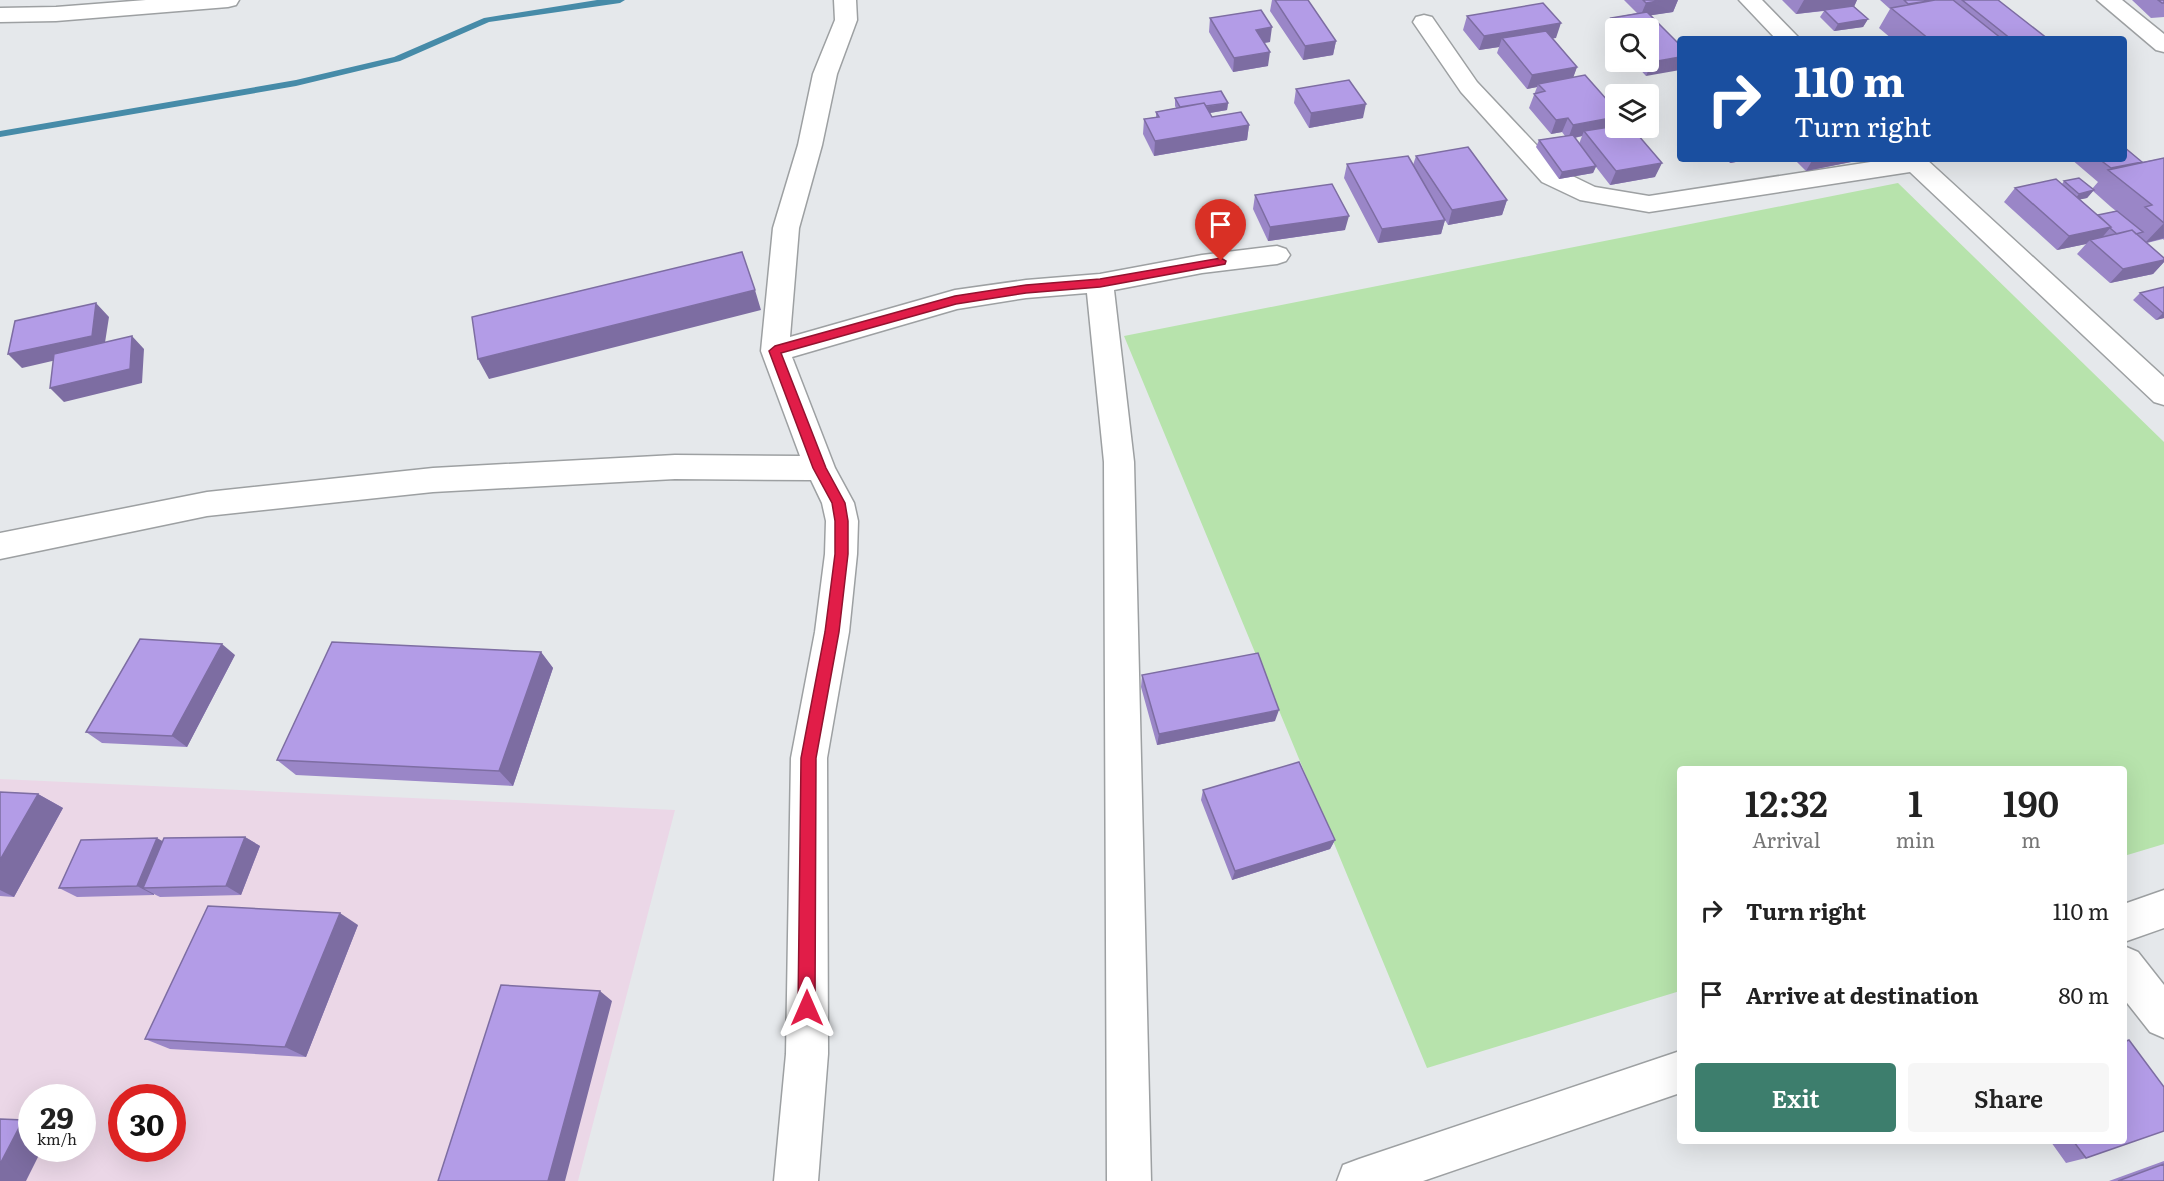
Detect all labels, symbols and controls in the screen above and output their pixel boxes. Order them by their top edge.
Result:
map controls [1605,18,1659,138]
button: search [1605,18,1659,72]
text: 110 m [1794,48,1905,110]
icon: right [1695,60,1773,138]
button: layers [1605,84,1659,138]
text: Turn right [1794,105,1931,145]
pin [1195,199,1246,261]
icon: arrive [1204,208,1237,241]
text: 12:32 [1745,775,1828,828]
text: 1 [1908,775,1923,828]
text: 190 [2003,775,2059,828]
text: Arrival [1752,824,1821,854]
text: min [1896,824,1935,854]
text: m [2021,824,2041,854]
icon: right [1695,894,1728,927]
text: Turn right [1746,894,1866,927]
text: 110 m [2053,894,2109,927]
position arrow [775,976,839,1040]
icon: arrive [1695,978,1728,1011]
text: Arrive at destination [1746,978,1979,1011]
text: 80 m [2058,978,2109,1011]
button: Exit [1695,1063,1896,1132]
button: Share [1908,1063,2109,1132]
speed limit sign: 30 [108,1084,186,1162]
text: 29 [40,1094,74,1138]
text: km/h [37,1127,77,1150]

